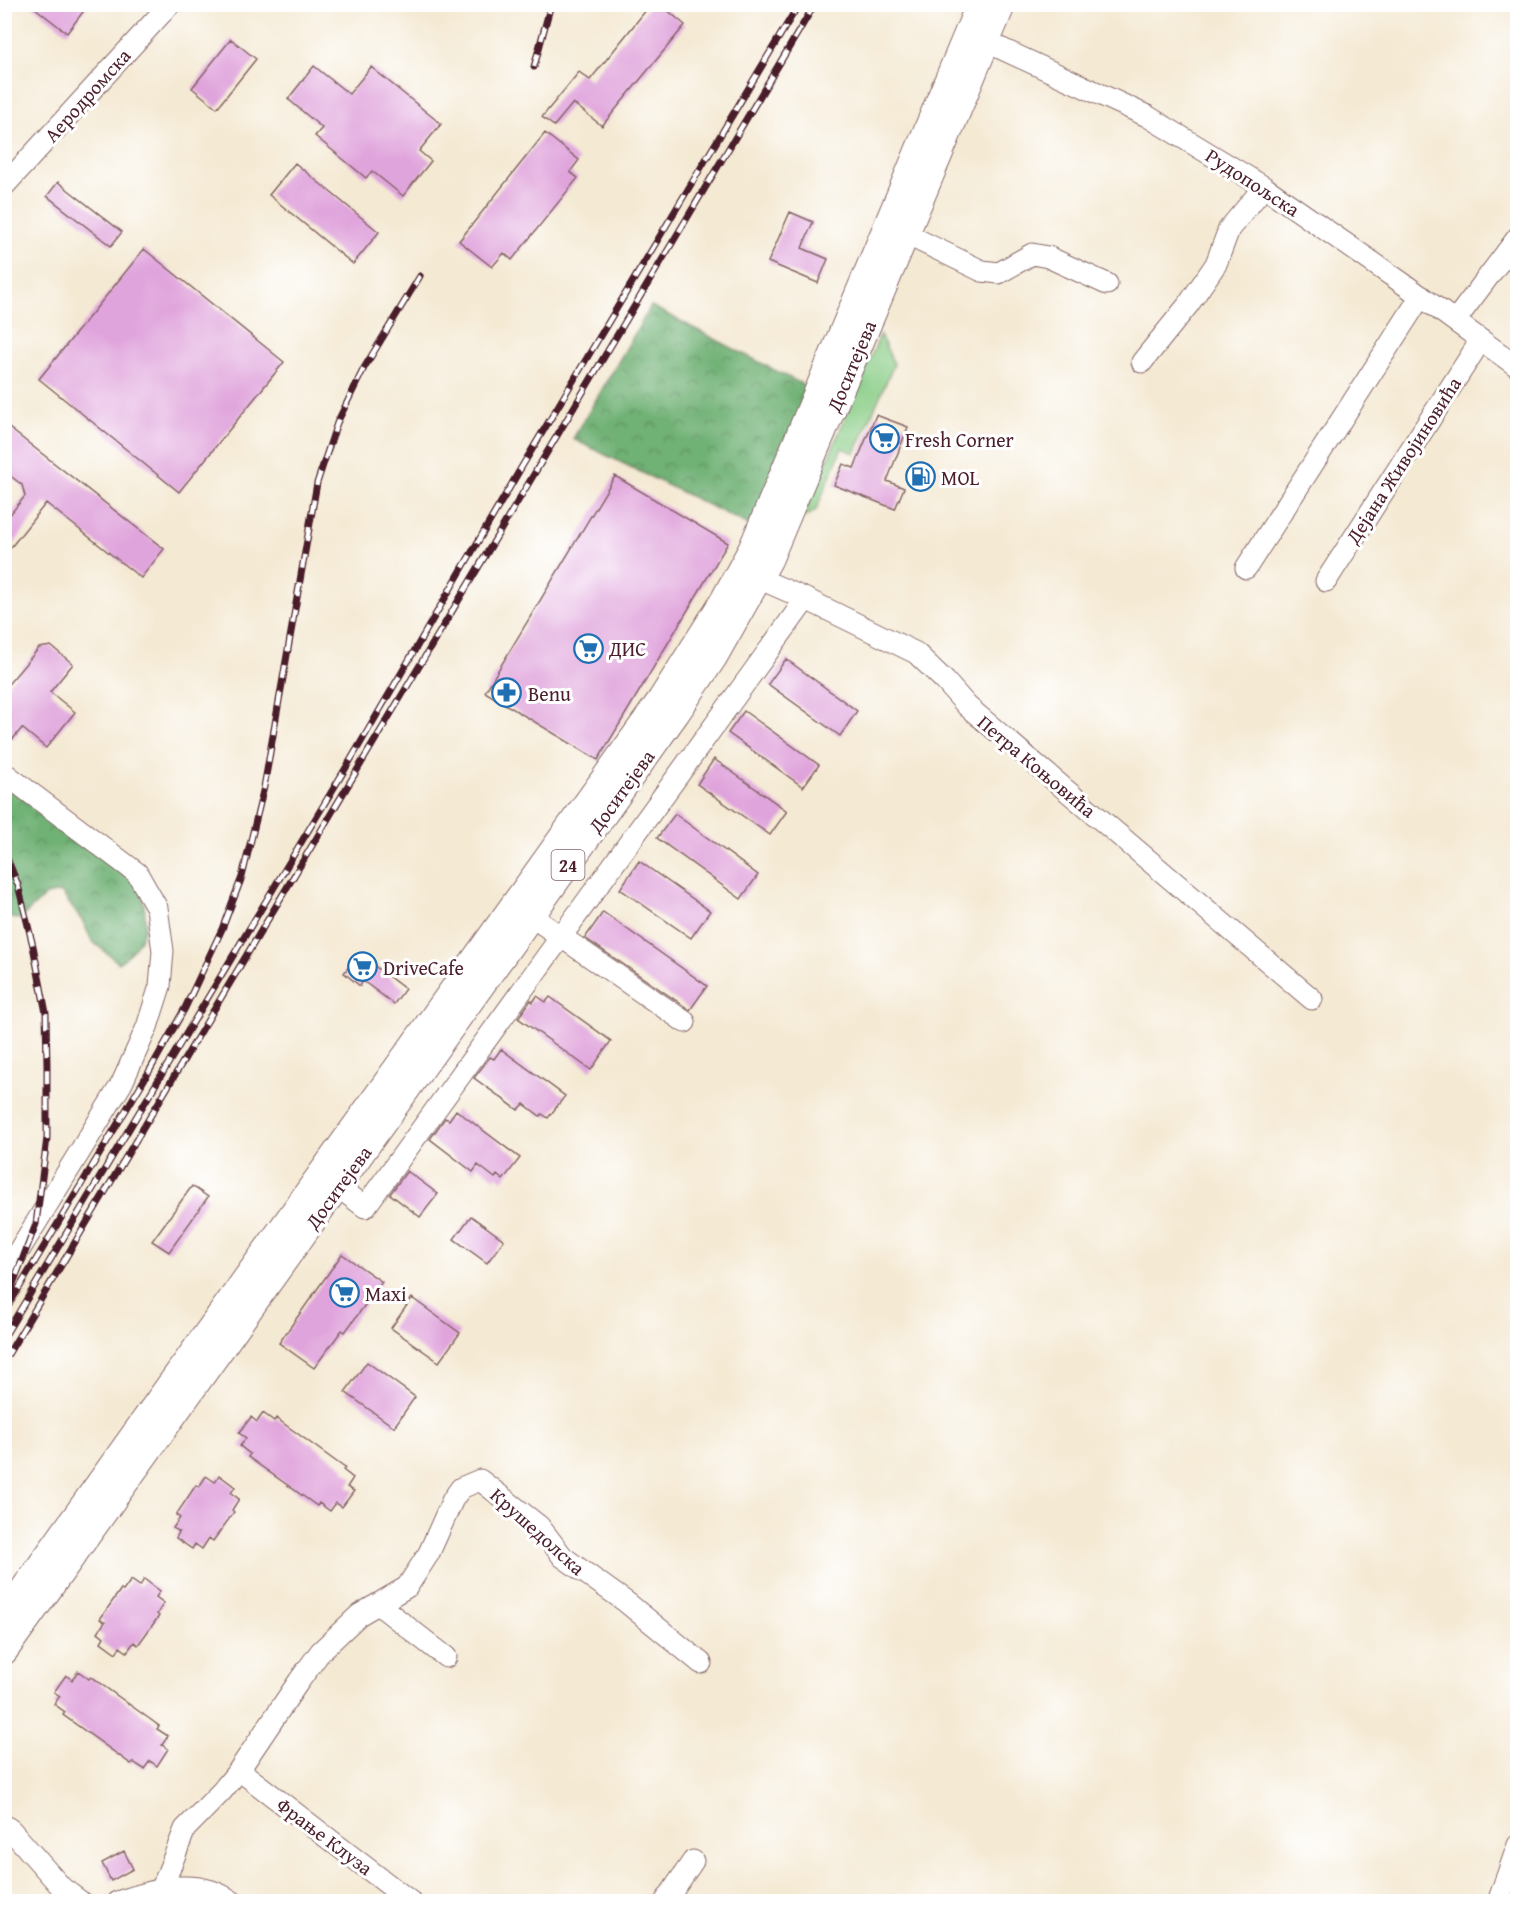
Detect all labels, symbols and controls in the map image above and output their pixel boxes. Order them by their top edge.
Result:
street label: Аеродромска [37,41,137,148]
street label: Рудопољска [1200,141,1306,224]
street label: Доситејева [818,315,883,417]
street label: Дејана Живојиновића [1338,370,1468,550]
supermarket icon: Fresh Corner [868,423,900,455]
place label: Fresh Corner [905,425,1014,454]
fuel station icon: MOL [904,461,936,493]
place label: MOL [941,463,980,492]
supermarket icon: ДИС [572,632,604,664]
place label: ДИС [608,634,646,663]
pharmacy icon: Benu [491,677,523,709]
place label: Benu [528,679,571,708]
street label: Петра Коњовића [971,708,1103,825]
street label: Доситејева [580,743,661,839]
road number: 24 [552,850,584,880]
supermarket icon: DriveCafe [346,951,378,983]
place label: DriveCafe [383,953,464,982]
street label: Доситејева [297,1139,378,1235]
supermarket icon: Maxi [328,1277,360,1309]
place label: Maxi [365,1279,407,1308]
street label: Крушедолска [484,1480,592,1582]
street label: Фрање Клуза [271,1790,380,1882]

